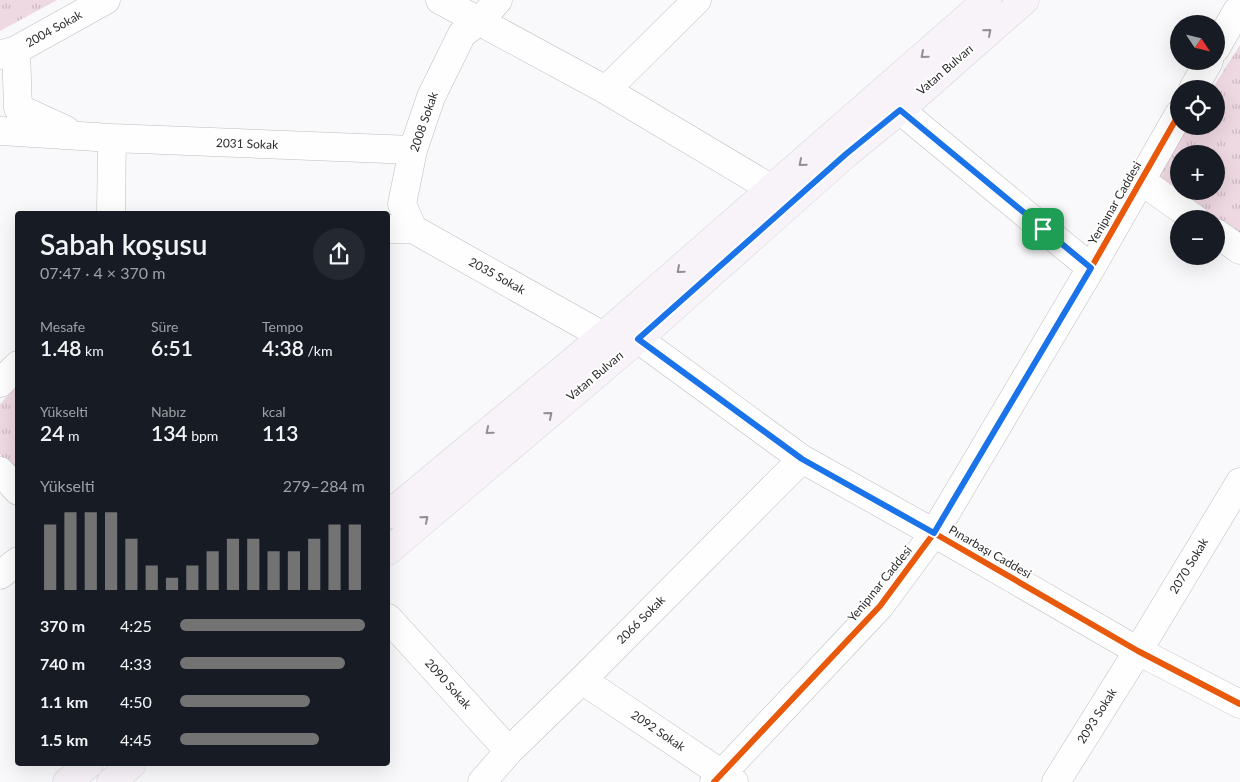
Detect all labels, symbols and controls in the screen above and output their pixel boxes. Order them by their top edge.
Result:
street label: 2004 Sokak [23,6,85,50]
north arrow [1170,15,1225,70]
map controls [1170,15,1225,265]
one-way arrow [983,29,992,38]
street label: Vatan Bulvarı [913,41,976,98]
one-way arrow [921,50,930,59]
button: locate [1170,80,1225,135]
street label: 2008 Sokak [406,89,441,154]
street label: 2031 Sokak [216,135,279,152]
button: + [1170,145,1225,200]
one-way arrow [799,157,808,166]
street label: Yenipınar Caddesi [1085,158,1144,247]
pin [1022,208,1064,250]
button: − [1170,210,1225,265]
icon: arrive [1029,215,1057,243]
text: Sabah koşusu [40,227,207,261]
button: share [313,228,365,280]
street label: 2035 Sokak [466,254,529,298]
text: 07:47 · 4 × 370 m [40,263,165,282]
one-way arrow [676,264,685,273]
text: Mesafe [40,318,85,335]
text: Süre [151,318,178,335]
text: Tempo [262,318,303,335]
text: 1.48 [40,335,82,360]
text: 6:51 [151,335,193,360]
text: 4:38 [262,335,304,360]
text: km [82,342,104,359]
text: /km [304,342,332,359]
street label: Vatan Bulvarı [563,347,626,404]
text: Yükselti [40,403,88,420]
text: Nabız [151,403,186,420]
text: kcal [262,403,286,420]
one-way arrow [543,412,552,420]
text: 24 [40,420,64,445]
text: 134 [151,420,188,445]
text: 113 [262,420,299,445]
one-way arrow [486,425,495,433]
text: m [64,427,79,444]
text: bpm [188,427,218,444]
text: Yükselti [40,476,95,495]
text: 279–284 m [283,476,365,495]
one-way arrow [419,517,428,525]
street label: Pınarbaşı Caddesi [946,522,1034,581]
street label: 2070 Sokak [1166,534,1212,596]
street label: Yenipınar Caddesi [844,543,915,625]
street label: 2066 Sokak [613,592,669,647]
text: 370 m [40,616,85,635]
text: 4:25 [120,616,152,635]
text: 740 m [40,654,85,673]
text: 4:33 [120,654,152,673]
street label: 2090 Sokak [422,655,475,713]
street label: 2093 Sokak [1074,685,1120,746]
text: 1.1 km [40,692,88,711]
text: 4:50 [120,692,152,711]
street label: 2092 Sokak [628,707,689,755]
text: 1.5 km [40,730,88,749]
text: 4:45 [120,730,152,749]

